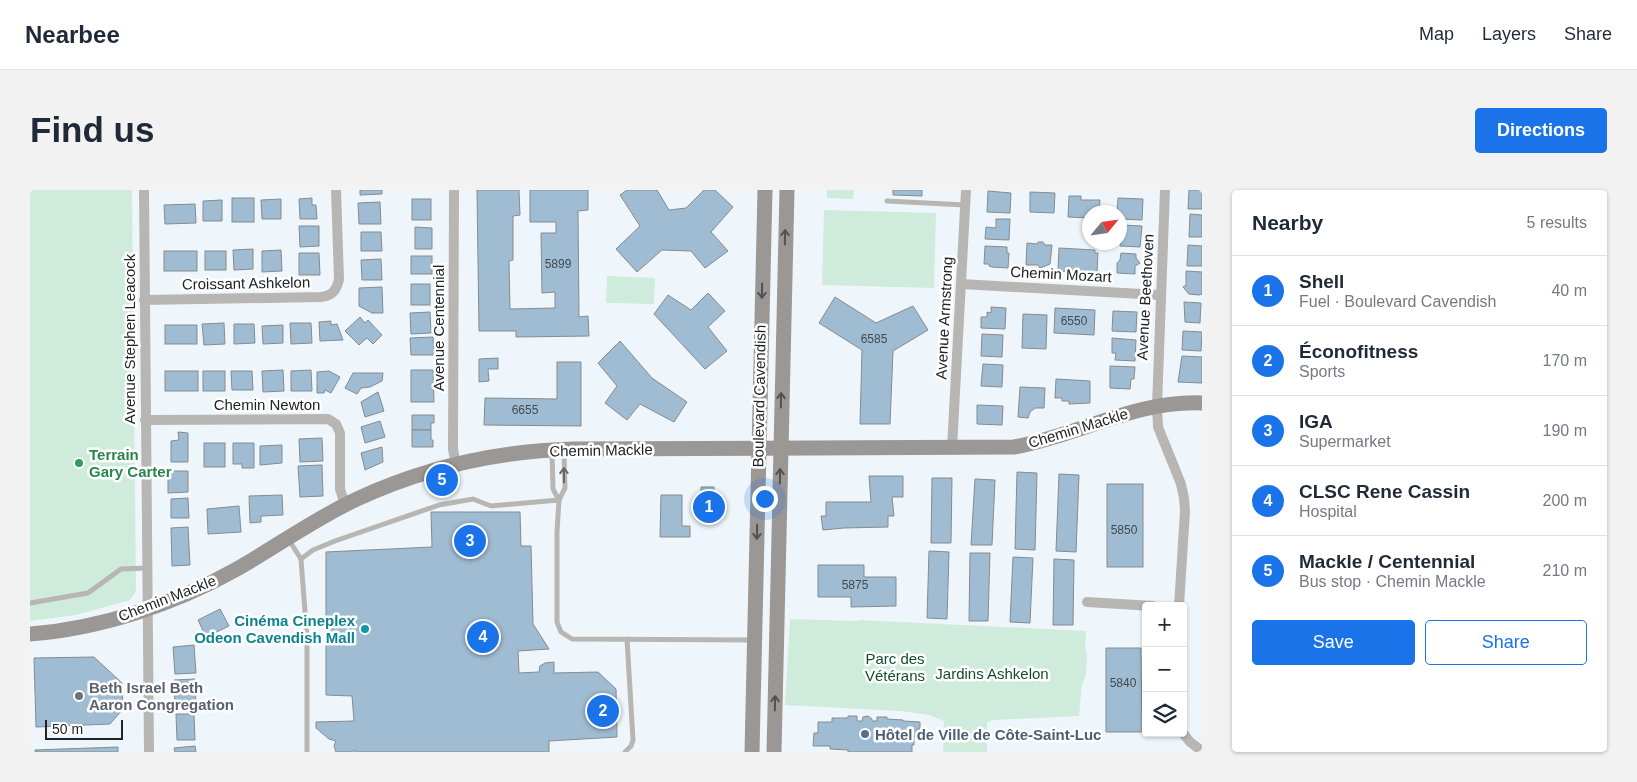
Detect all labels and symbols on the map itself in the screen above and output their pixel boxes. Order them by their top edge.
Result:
north arrow [1082,205,1127,250]
one-way arrow [781,229,790,245]
street label: Avenue Beethoven [1133,233,1157,361]
street label: Avenue Stephen Leacock [121,253,138,424]
street label: Avenue Armstrong [932,256,956,380]
house number: 5899 [545,257,572,271]
street label: Chemin Mozart [1010,263,1113,285]
street label: Avenue Centennial [430,265,447,391]
street label: Croissant Ashkelon [182,273,310,293]
one-way arrow [757,282,767,299]
house number: 6550 [1061,314,1088,328]
street label: Boulevard Cavendish [749,325,769,467]
house number: 6585 [861,332,888,346]
one-way arrow [777,392,786,408]
street label: Chemin Newton [214,396,320,413]
house number: 6655 [512,403,539,417]
street label: Chemin Mackle [1026,405,1130,451]
street label: Chemin Mackle [549,441,653,459]
place label: Terrain Gary Carter [89,446,172,480]
marker: Terrain Gary Carter [73,457,85,469]
pin: 5 [426,461,458,499]
one-way arrow [559,467,569,484]
one-way arrow [775,468,784,484]
your location [752,486,778,512]
pin: 1 [693,488,725,526]
pin: 3 [454,522,486,560]
house number: 5850 [1111,523,1138,537]
one-way arrow [752,524,761,540]
street label: Chemin Mackle [116,572,218,624]
house number: 5875 [842,578,869,592]
place label: Cinéma Cineplex Odeon Cavendish Mall [194,612,356,646]
pin: 4 [467,618,499,656]
marker: Cinéma Cineplex Odeon Cavendish Mall [359,623,371,635]
park label: Parc des Vétérans [865,650,925,684]
park label: Jardins Ashkelon [935,665,1049,682]
house number: 5840 [1110,676,1137,690]
place label: Beth Israel Beth Aaron Congregation [89,679,234,713]
marker: Beth Israel Beth Aaron Congregation [73,690,85,702]
pin: 2 [587,692,619,730]
one-way arrow [770,696,780,712]
scale bar [45,717,122,740]
place label: Hôtel de Ville de Côte-Saint-Luc [875,726,1101,743]
marker: Hôtel de Ville de Côte-Saint-Luc [859,728,871,740]

